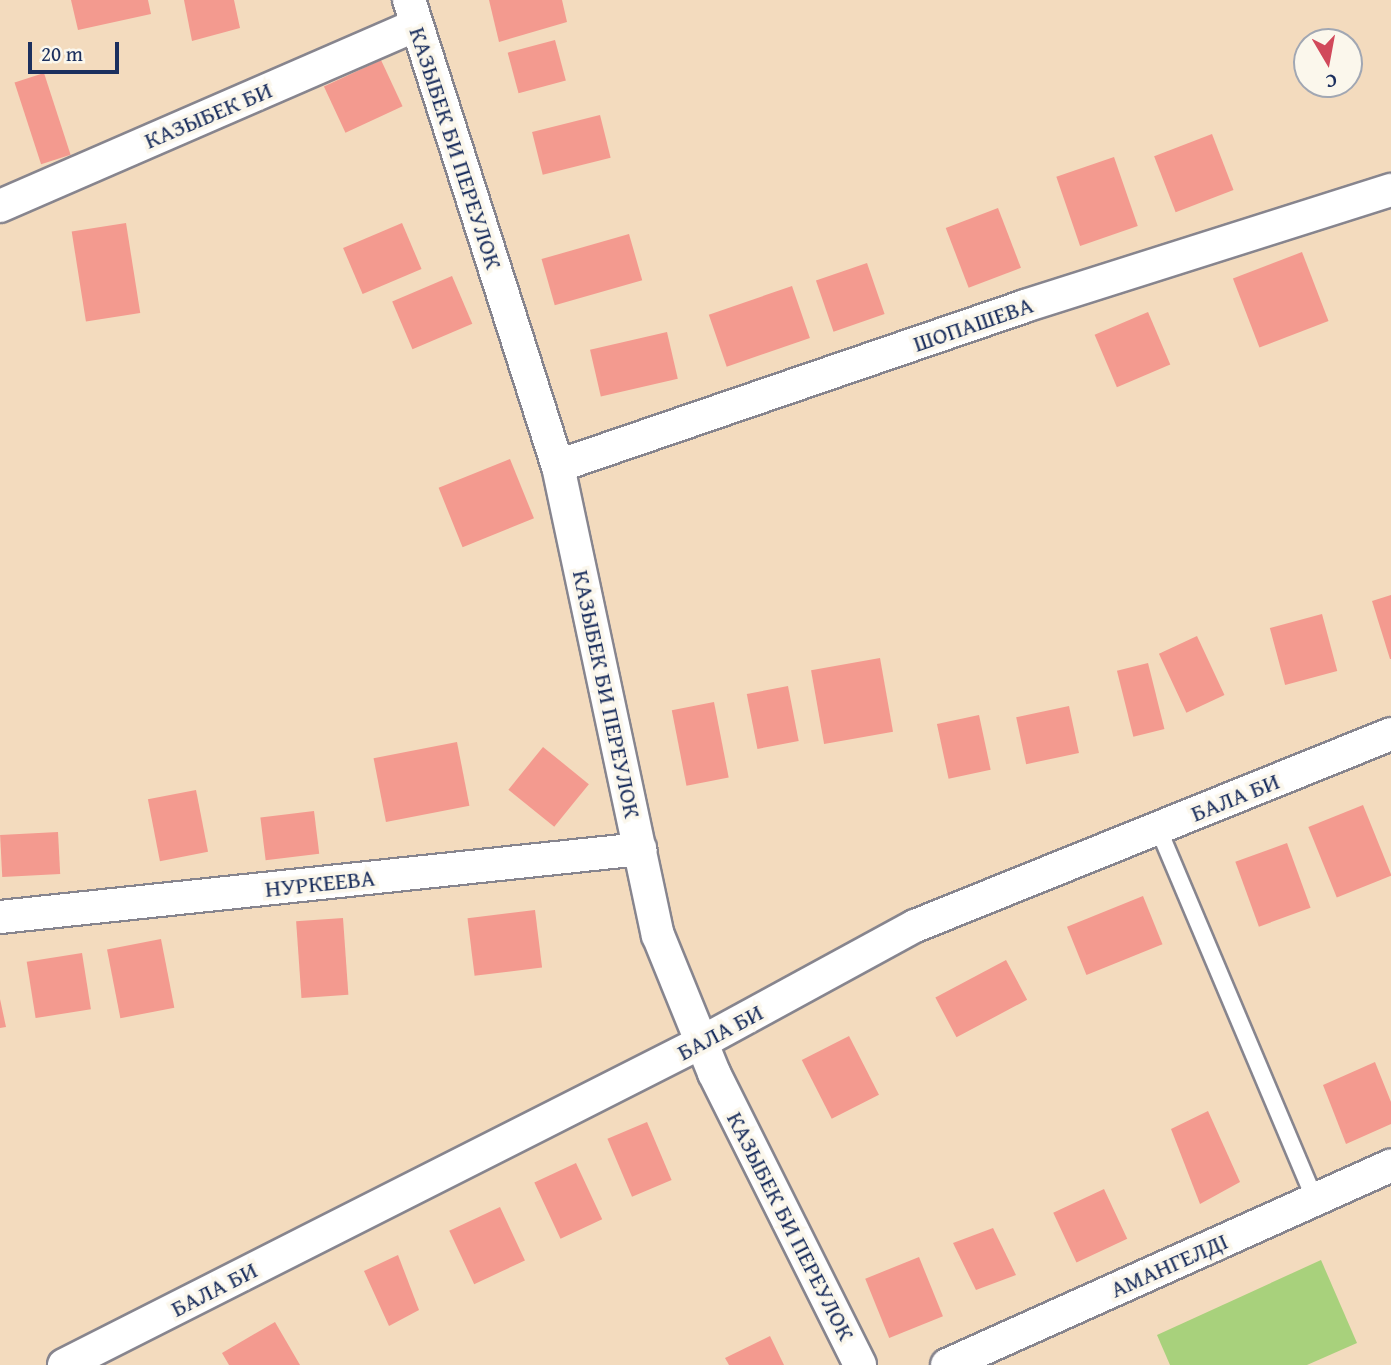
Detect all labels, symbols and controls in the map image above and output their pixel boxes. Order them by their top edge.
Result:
street label: КАЗЫБЕК БИ ПЕРЕУЛОК [403,23,509,273]
scale bar [32,28,122,72]
north arrow [1293,28,1363,98]
text: 20 m [41,38,83,69]
text: С [1324,67,1339,96]
street label: КАЗЫБЕК БИ [140,75,276,155]
street label: ШОПАШЕВА [909,290,1037,358]
street label: КАЗЫБЕК БИ ПЕРЕУЛОК [567,567,647,821]
street label: БАЛА БИ [1186,766,1284,828]
street label: НУРКЕЕВА [263,863,377,903]
street label: БАЛА БИ [672,997,768,1067]
street label: КАЗЫБЕК БИ ПЕРЕУЛОК [721,1107,861,1345]
street label: АМАНГЕЛДІ [1106,1226,1232,1304]
street label: БАЛА БИ [166,1255,262,1323]

